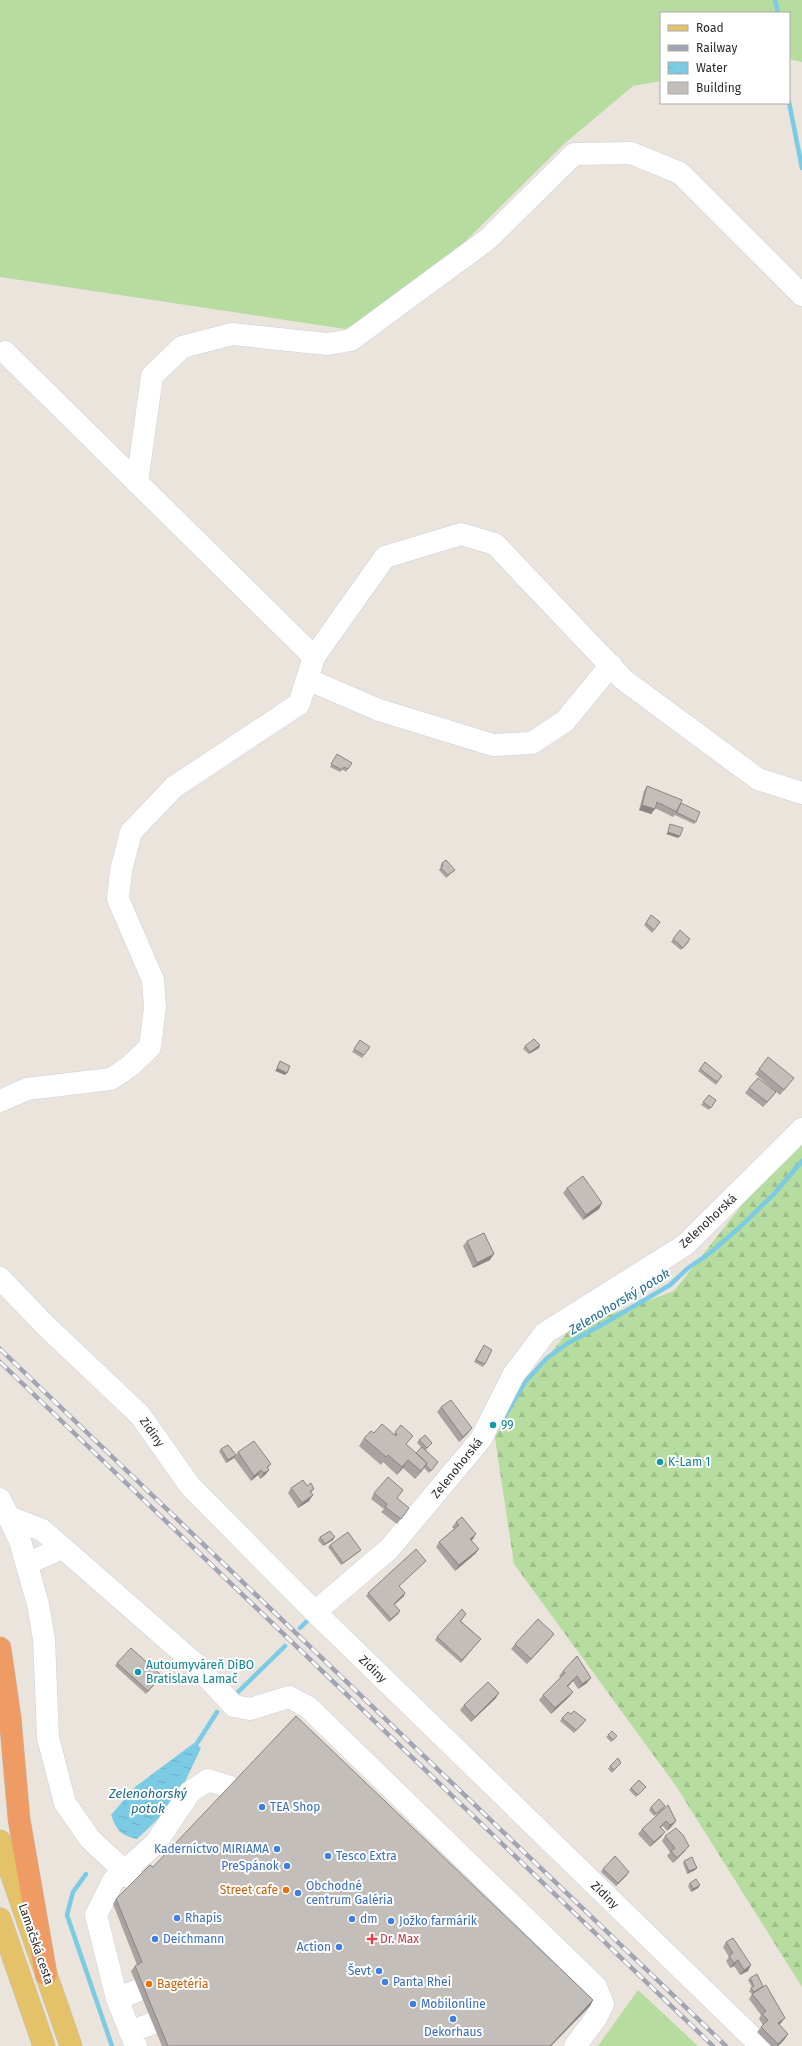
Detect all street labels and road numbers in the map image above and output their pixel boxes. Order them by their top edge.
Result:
street label: Zelenohorská [676,1191,740,1251]
street label: Zidiny [137,1414,167,1450]
street label: Zelenohorská [429,1435,485,1501]
street label: Zidiny [356,1652,390,1686]
street label: Zidiny [588,1878,622,1912]
street label: Lamačská cesta [16,1902,56,1986]

